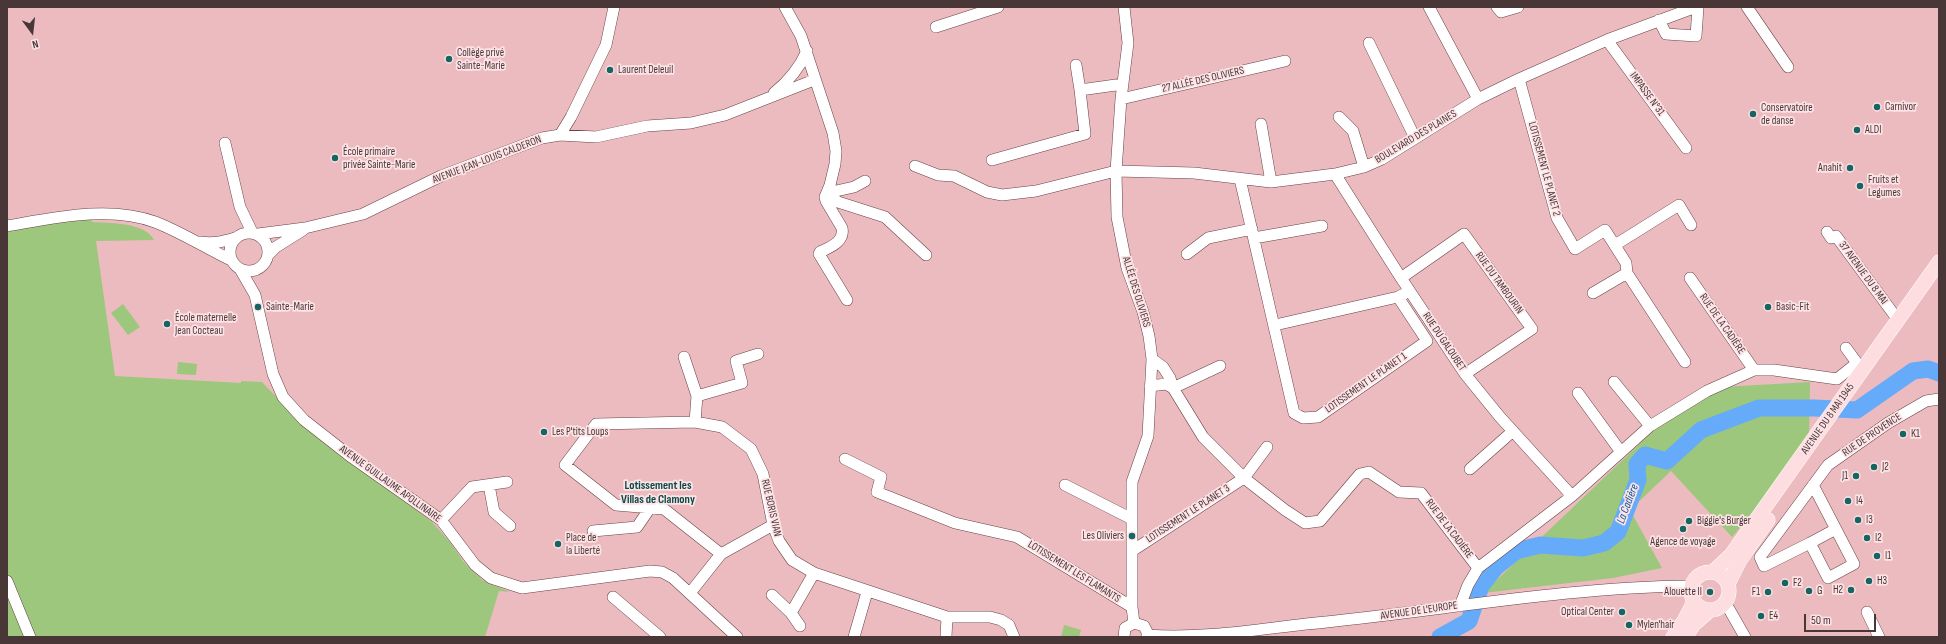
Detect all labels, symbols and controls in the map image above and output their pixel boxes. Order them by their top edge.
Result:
north arrow [12,12,52,52]
text: N [31,37,40,51]
place label: Collège privé Sainte-Marie [457,46,505,72]
marker: Collège privé Sainte-Marie [444,54,454,64]
place label: Laurent Deleuil [618,63,673,77]
street label: 27 ALLÉE DES OLIVIERS [1161,64,1245,96]
marker: Laurent Deleuil [605,65,615,75]
street label: IMPASSE N°31 [1627,70,1667,118]
place label: Carnivor [1885,100,1916,114]
place label: Conservatoire de danse [1761,101,1813,127]
marker: Carnivor [1872,102,1882,112]
street label: BOULEVARD DES PLAINES [1373,107,1459,167]
marker: Conservatoire de danse [1748,109,1758,119]
street label: LOTISSEMENT LE PLANET 2 [1525,120,1563,218]
place label: ALDI [1865,123,1881,137]
marker: ALDI [1852,125,1862,135]
street label: AVENUE JEAN-LOUIS CALDERON [431,133,543,187]
place label: École primaire privée Sainte-Marie [343,145,415,171]
marker: École primaire privée Sainte-Marie [330,153,340,163]
place label: Anahit [1818,161,1842,175]
marker: Anahit [1845,163,1855,173]
place label: Fruits et Legumes [1868,173,1901,199]
marker: Fruits et Legumes [1855,181,1865,191]
street label: 37 AVENUE DU 8 MAI [1836,239,1890,307]
street label: RUE DU TAMBOURIN [1472,249,1526,317]
street label: ALLÉE DES OLIVIERS [1119,255,1153,329]
street label: RUE DE LA CADIÈRE [1696,291,1748,357]
place label: Sainte-Marie [266,300,314,314]
place label: Basic-Fit [1776,300,1809,314]
marker: Sainte-Marie [253,302,263,312]
marker: Basic-Fit [1763,302,1773,312]
street label: RUE DU GALOUBET [1419,310,1469,374]
place label: École maternelle Jean Cocteau [175,311,236,337]
marker: École maternelle Jean Cocteau [162,319,172,329]
street label: LOTISSEMENT LE PLANET 1 [1323,350,1409,416]
street label: AVENUE DU 8 MAI 1945 [1799,381,1857,457]
street label: RUE DE PROVENCE [1840,410,1904,460]
place label: Les P'tits Loups [552,425,608,439]
marker: Les P'tits Loups [539,427,549,437]
place label: K1 [1911,427,1920,441]
marker: K1 [1898,429,1908,439]
street label: AVENUE GUILLAUME APOLLINAIRE [336,443,444,525]
place label: J2 [1882,460,1889,474]
marker: J2 [1869,462,1879,472]
place label: J1 [1842,469,1848,483]
marker: J1 [1851,471,1861,481]
street label: RUE BORIS VIAN [758,478,784,538]
district label: Lotissement les Villas de Clamony [621,479,695,507]
street label: LOTISSEMENT LE PLANET 3 [1144,482,1232,546]
water label: La Cadière [1614,482,1642,526]
place label: I4 [1856,494,1863,508]
marker: I4 [1843,496,1853,506]
street label: RUE DE LA CADIÈRE [1422,497,1476,561]
place label: I3 [1866,513,1873,527]
place label: Biggie's Burger [1697,514,1751,528]
marker: I3 [1853,515,1863,525]
marker: Biggie's Burger [1684,516,1694,526]
marker: Agence de voyage [1678,524,1688,534]
place label: Les Oliviers [1083,529,1124,543]
place label: Place de la Liberté [566,531,600,557]
marker: Les Oliviers [1127,531,1137,541]
place label: I2 [1875,531,1882,545]
marker: I2 [1862,533,1872,543]
place label: Agence de voyage [1650,535,1716,549]
street label: LOTISSEMENT LES FLAMANTS [1025,538,1123,606]
marker: Place de la Liberté [553,539,563,549]
place label: I1 [1885,549,1891,563]
marker: I1 [1872,551,1882,561]
place label: H3 [1877,574,1887,588]
place label: F2 [1793,576,1802,590]
marker: H3 [1864,576,1874,586]
marker: F2 [1780,578,1790,588]
place label: H2 [1833,583,1843,597]
place label: G [1817,584,1823,598]
place label: Alouette II [1664,585,1702,599]
place label: F1 [1752,585,1760,599]
marker: H2 [1846,585,1856,595]
marker: G [1804,586,1814,596]
marker: Alouette II [1705,587,1715,597]
marker: F1 [1763,587,1773,597]
street label: AVENUE DE L'EUROPE [1380,599,1458,623]
place label: Optical Center [1561,605,1614,619]
scale bar [1806,606,1878,632]
marker: Optical Center [1617,607,1627,617]
place label: E4 [1769,609,1778,623]
marker: E4 [1756,611,1766,621]
text: 50 m [1811,613,1831,628]
place label: Mylen'hair [1637,618,1674,632]
marker: Mylen'hair [1624,620,1634,630]

